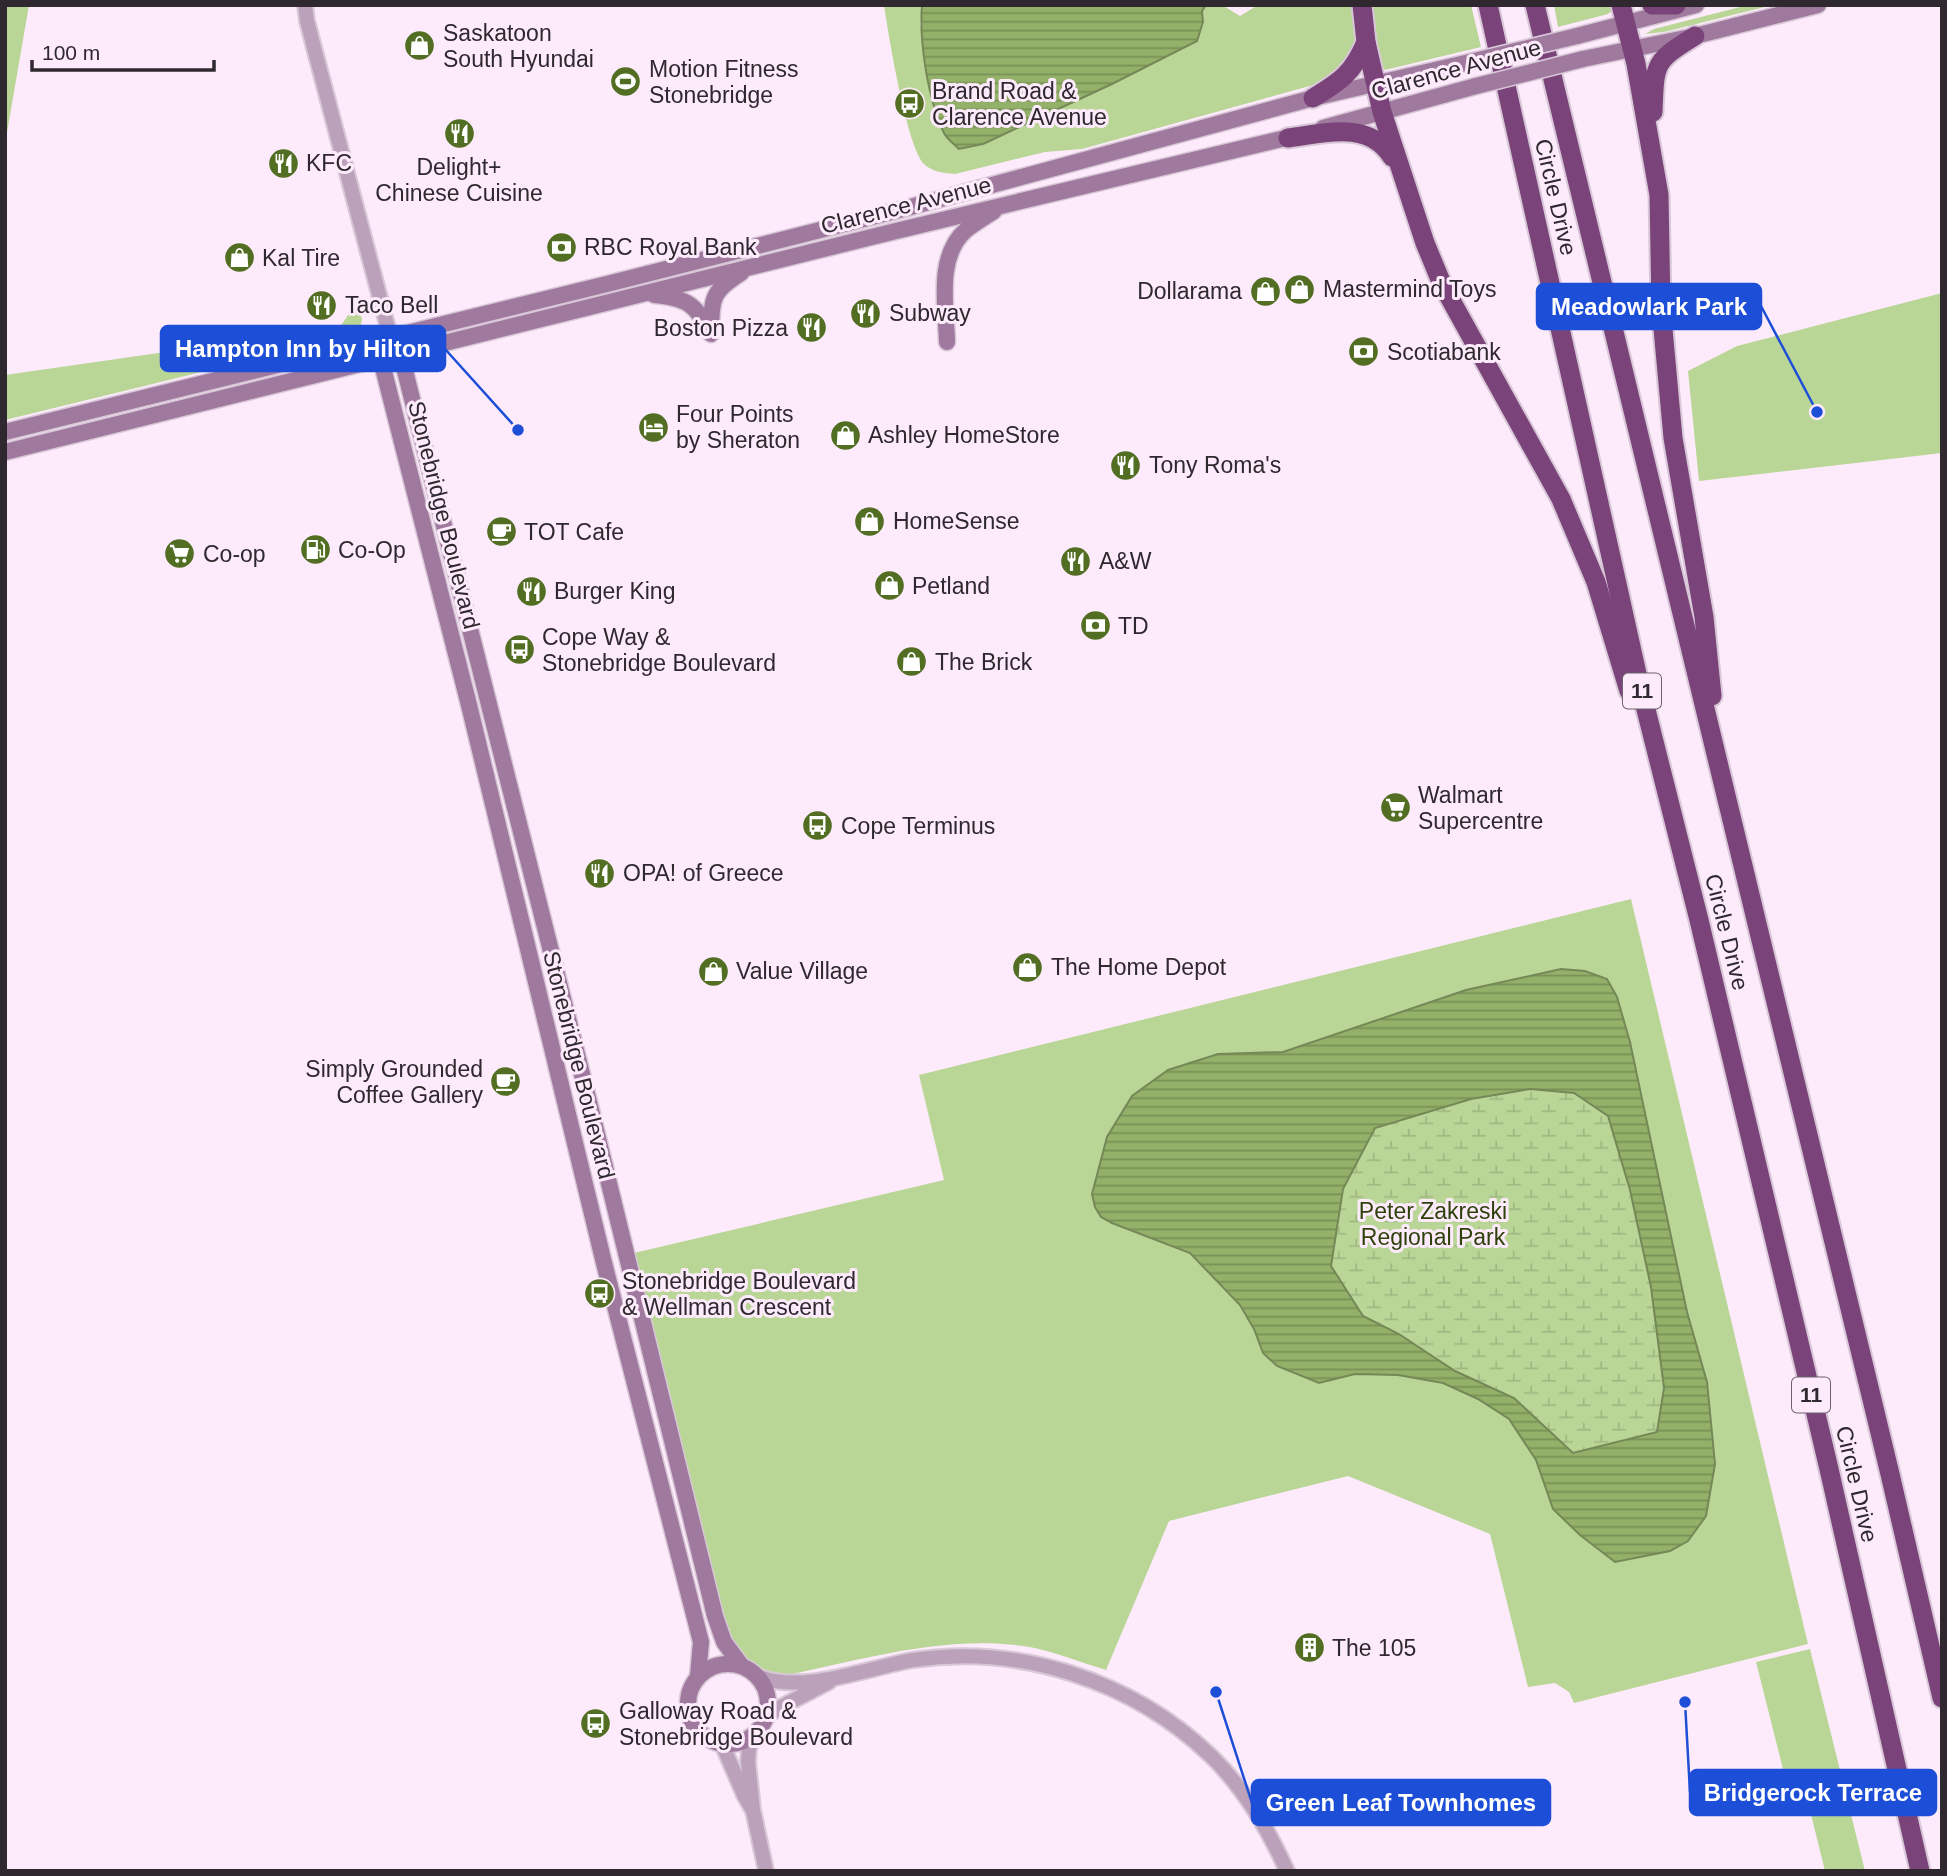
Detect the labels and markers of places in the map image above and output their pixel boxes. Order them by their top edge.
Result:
place label: Saskatoon South Hyundai [443,20,594,72]
shop icon: Saskatoon South Hyundai [403,29,437,63]
place label: Motion Fitness Stonebridge [649,56,799,108]
sports icon: Motion Fitness Stonebridge [609,65,643,99]
place label: Brand Road & Clarence Avenue [932,78,1107,130]
bus stop icon: Brand Road & Clarence Avenue [892,87,926,121]
restaurant icon: Delight+ Chinese Cuisine [442,116,476,150]
restaurant icon: KFC [266,146,300,180]
place label: KFC [306,150,352,176]
place label: Delight+ Chinese Cuisine [375,154,543,206]
bank icon: RBC Royal Bank [544,230,578,264]
place label: RBC Royal Bank [584,234,757,260]
shop icon: Kal Tire [222,241,256,275]
place label: Kal Tire [262,245,340,271]
shop icon: Mastermind Toys [1283,272,1317,306]
shop icon: Dollarama [1248,274,1282,308]
place label: Mastermind Toys [1323,276,1496,302]
place label: Dollarama [1137,278,1242,304]
callout: Meadowlark Park [1537,284,1761,329]
restaurant icon: Taco Bell [305,288,339,322]
place label: Taco Bell [345,292,438,318]
restaurant icon: Subway [849,296,883,330]
place label: Subway [889,300,971,326]
restaurant icon: Boston Pizza [794,311,828,345]
place label: Boston Pizza [654,315,788,341]
callout: Hampton Inn by Hilton [161,326,445,371]
bank icon: Scotiabank [1347,335,1381,369]
place label: Scotiabank [1387,339,1501,365]
place label: Four Points by Sheraton [676,401,800,453]
hotel icon: Four Points by Sheraton [636,410,670,444]
shop icon: Ashley HomeStore [828,418,862,452]
place label: Ashley HomeStore [868,422,1060,448]
restaurant icon: Tony Roma's [1109,448,1143,482]
place label: Tony Roma's [1149,452,1281,478]
shop icon: HomeSense [853,504,887,538]
place label: HomeSense [893,508,1020,534]
cafe icon: TOT Cafe [484,515,518,549]
place label: TOT Cafe [524,519,624,545]
fuel station icon: Co-Op [298,533,332,567]
supermarket icon: Co-op [163,537,197,571]
place label: Co-Op [338,537,406,563]
place label: Co-op [203,541,266,567]
restaurant icon: A&W [1059,544,1093,578]
place label: A&W [1099,548,1152,574]
shop icon: Petland [872,569,906,603]
place label: Petland [912,573,990,599]
restaurant icon: Burger King [514,574,548,608]
place label: Burger King [554,578,675,604]
bank icon: TD [1078,609,1112,643]
place label: TD [1118,613,1149,639]
place label: Cope Way & Stonebridge Boulevard [542,624,776,676]
bus stop icon: Cope Way & Stonebridge Boulevard [502,633,536,667]
shop icon: The Brick [895,645,929,679]
place label: The Brick [935,649,1033,675]
place label: Walmart Supercentre [1418,782,1543,834]
supermarket icon: Walmart Supercentre [1378,791,1412,825]
bus stop icon: Cope Terminus [801,809,835,843]
place label: Cope Terminus [841,813,995,839]
restaurant icon: OPA! of Greece [583,856,617,890]
place label: OPA! of Greece [623,860,784,886]
shop icon: The Home Depot [1011,950,1045,984]
shop icon: Value Village [696,954,730,988]
place label: The Home Depot [1051,954,1227,980]
place label: Value Village [736,958,868,984]
place label: Simply Grounded Coffee Gallery [305,1056,483,1108]
cafe icon: Simply Grounded Coffee Gallery [489,1065,523,1099]
place label: Stonebridge Boulevard & Wellman Crescent [622,1268,856,1320]
bus stop icon: Stonebridge Boulevard & Wellman Crescent [582,1277,616,1311]
building icon: The 105 [1292,1631,1326,1665]
place label: The 105 [1332,1635,1416,1661]
place label: Galloway Road & Stonebridge Boulevard [619,1698,853,1750]
bus stop icon: Galloway Road & Stonebridge Boulevard [579,1707,613,1741]
callout: Bridgerock Terrace [1690,1770,1936,1815]
callout: Green Leaf Townhomes [1252,1780,1550,1825]

